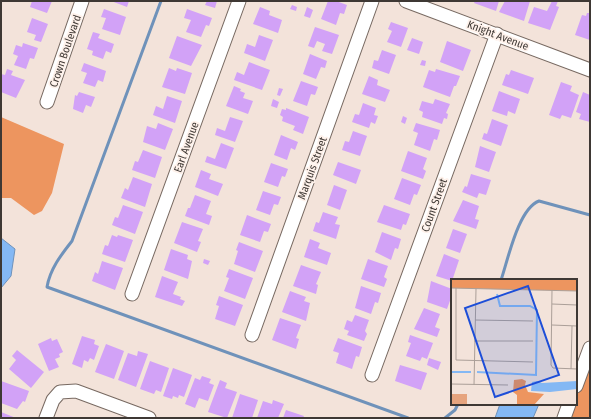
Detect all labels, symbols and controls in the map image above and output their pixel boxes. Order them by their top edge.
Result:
street label: Crown Boulevard [47,13,84,89]
street label: Knight Avenue [465,18,530,53]
street label: Earl Avenue [171,120,202,174]
street label: Marquis Street [295,135,330,201]
street label: Count Street [419,176,450,234]
inset map [451,279,577,405]

